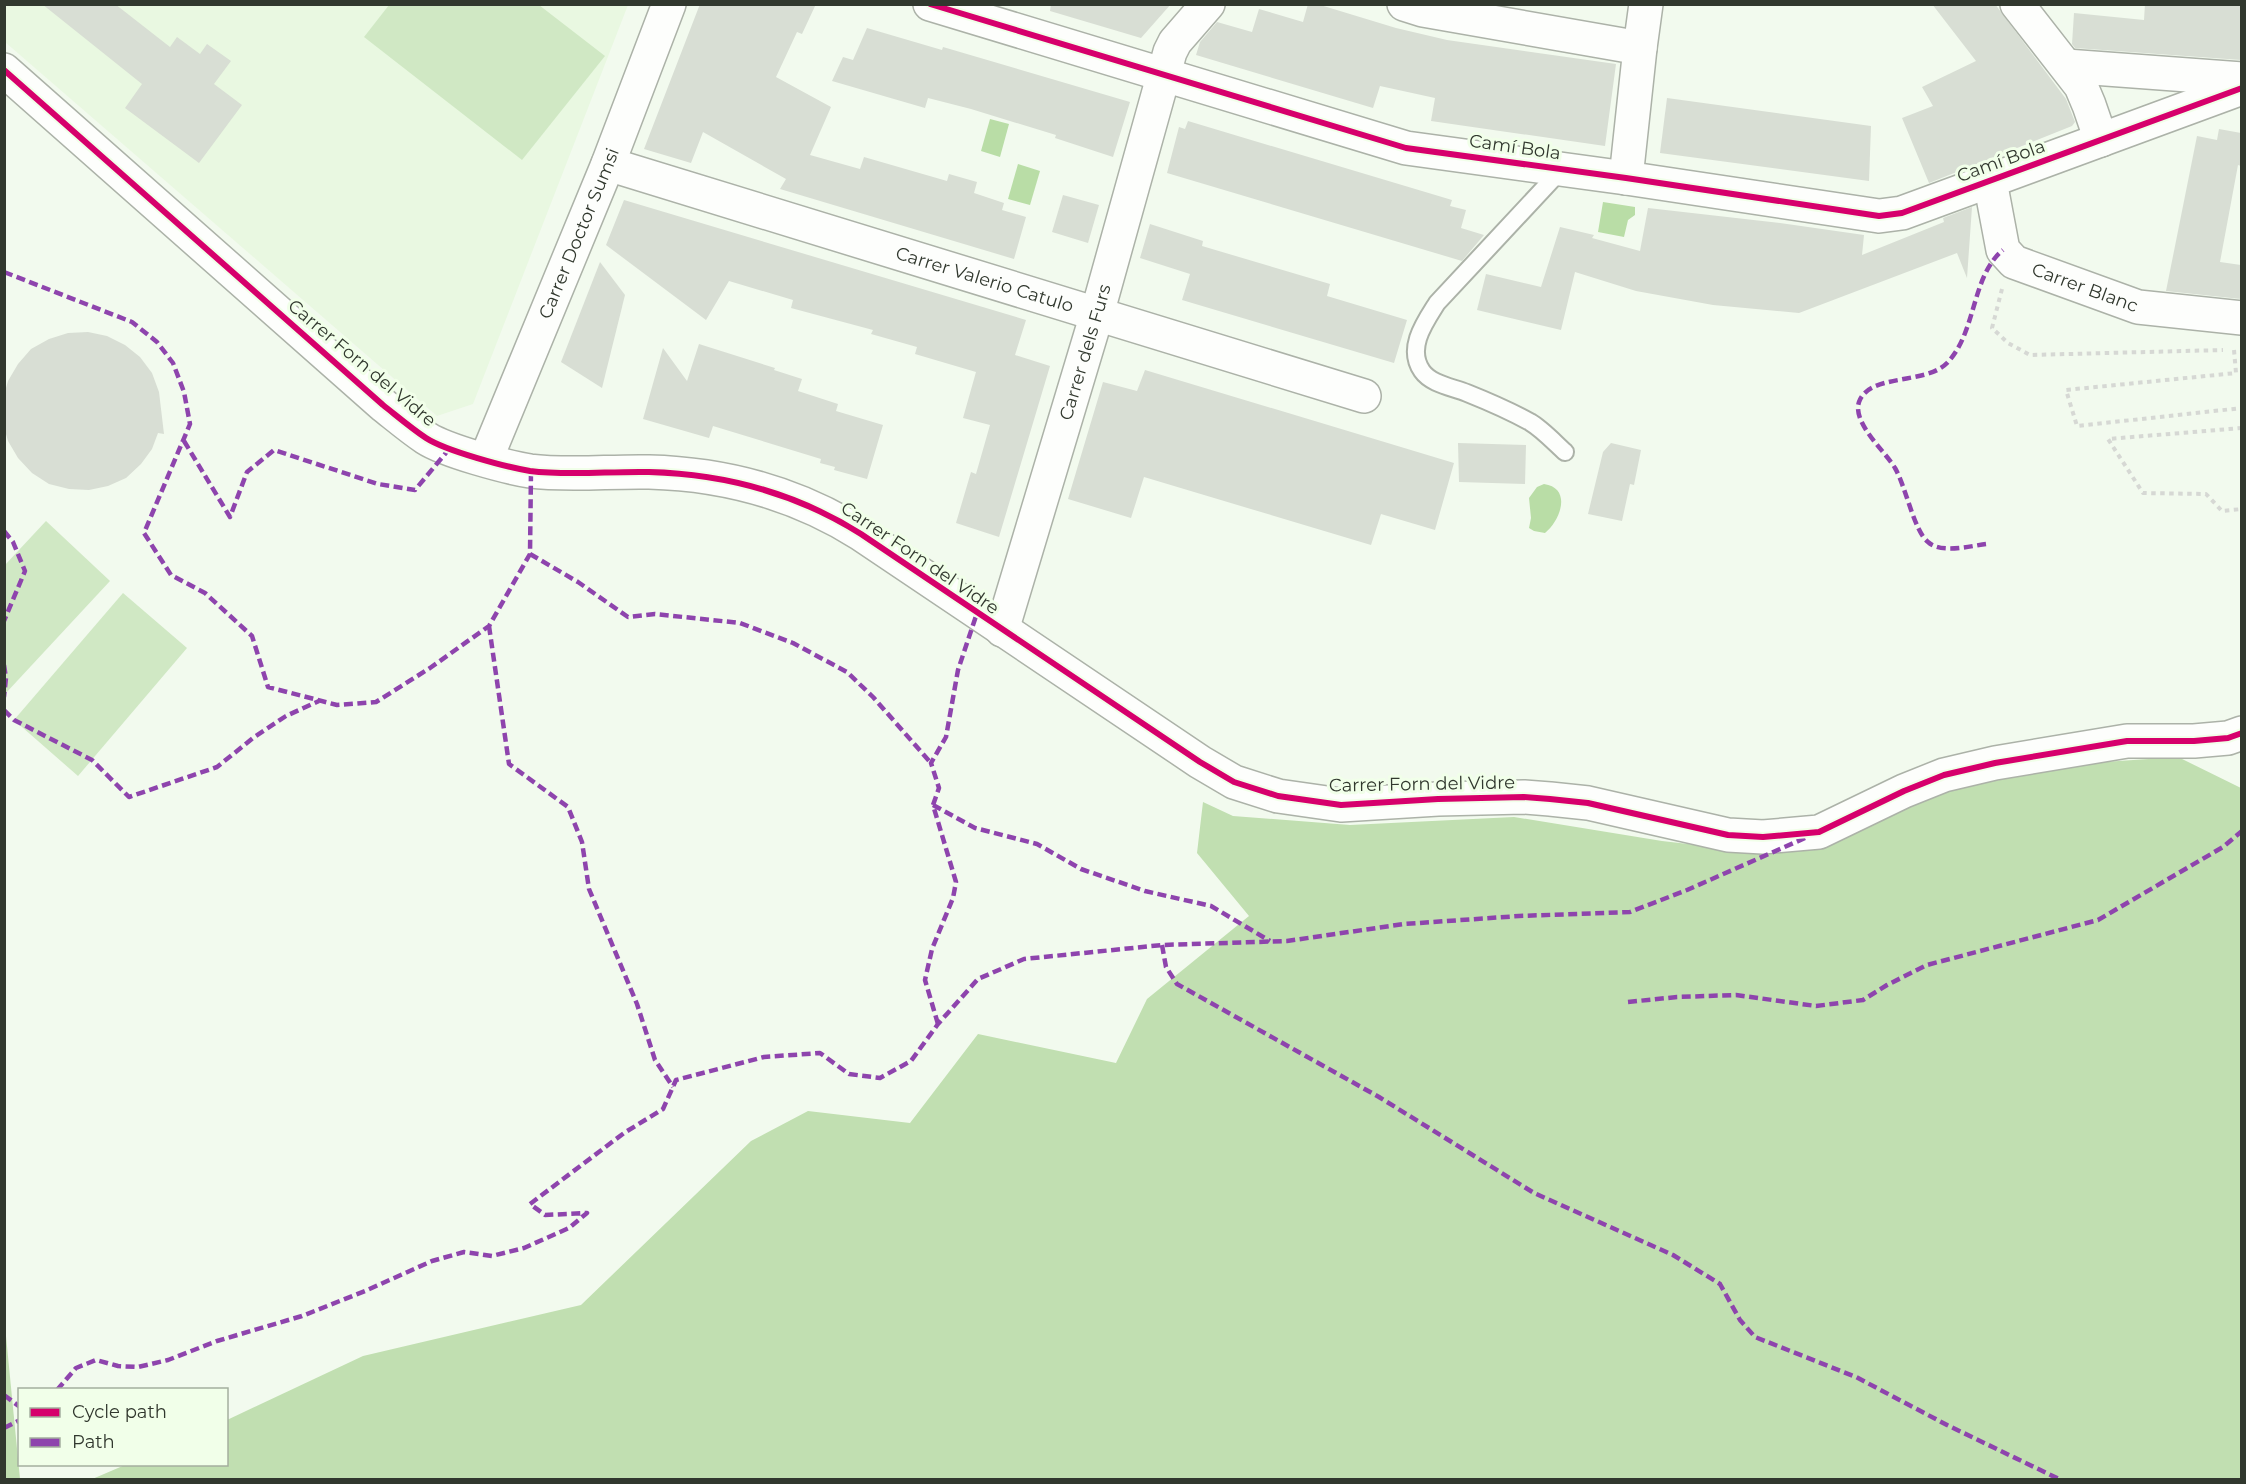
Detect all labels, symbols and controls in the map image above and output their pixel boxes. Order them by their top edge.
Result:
street label: Camí Bola [1468,130,1562,164]
street label: Camí Bola [1954,135,2048,187]
street label: Carrer Doctor Sumsi [534,145,624,322]
street label: Carrer Valerio Catulo [893,242,1076,317]
street label: Carrer Blanc [2029,258,2141,317]
street label: Carrer dels Furs [1055,282,1116,423]
street label: Carrer Forn del Vidre [284,295,440,431]
street label: Carrer Forn del Vidre [837,497,1003,619]
street label: Carrer Forn del Vidre [1329,771,1515,797]
legend [18,1388,228,1466]
text: Cycle path [72,1401,167,1423]
text: Path [72,1431,115,1453]

